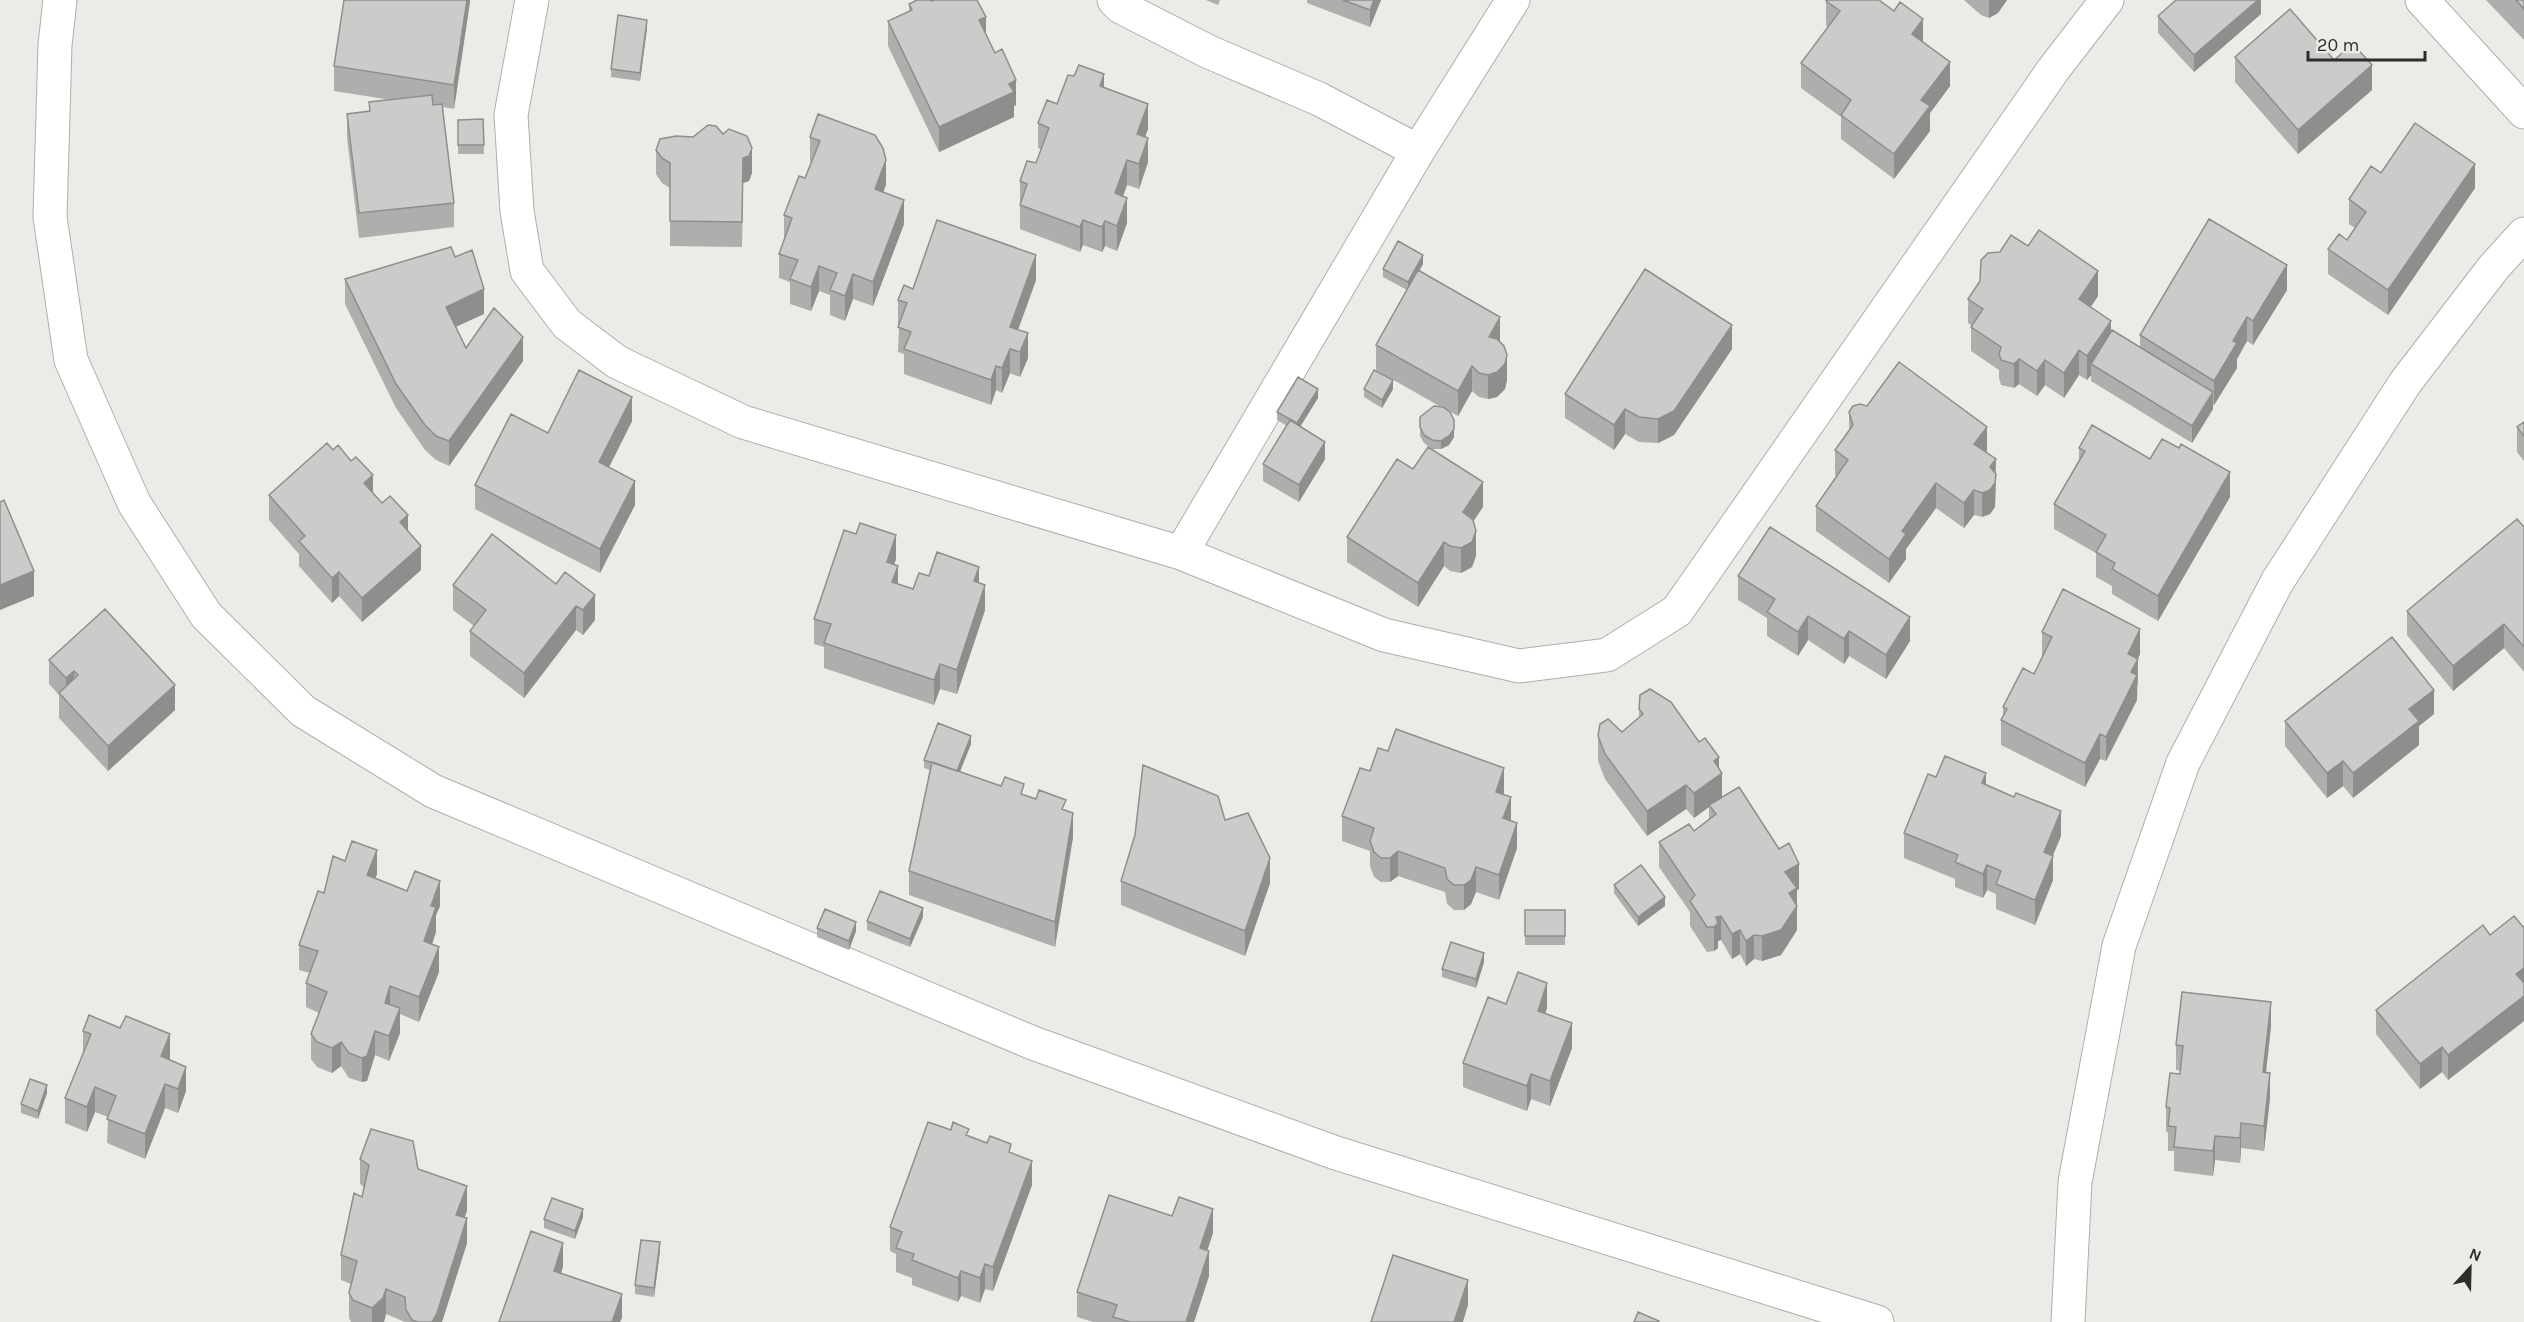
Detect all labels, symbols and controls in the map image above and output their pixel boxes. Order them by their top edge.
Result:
scale bar [2308,24,2425,62]
text: 20 m [2317,34,2359,56]
north arrow [2440,1238,2500,1298]
text: N [2467,1244,2484,1266]

